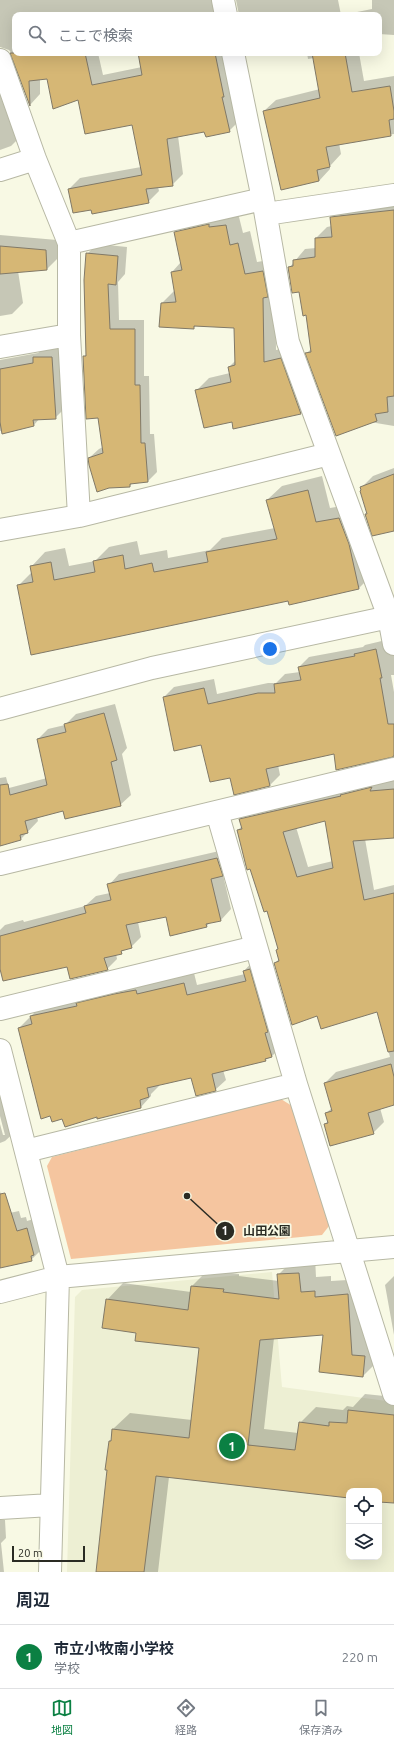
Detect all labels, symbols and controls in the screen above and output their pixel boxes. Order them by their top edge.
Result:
search box [12,12,382,56]
icon: search [26,23,48,45]
text: ここで検索 [58,27,133,44]
your location [260,639,280,659]
callout: 山田公園 [215,1219,299,1243]
text: 1 [222,1224,228,1237]
text: 山田公園 [243,1224,291,1237]
pin: 1 [219,1431,245,1461]
map controls [346,1488,382,1560]
button: locate [346,1488,382,1524]
button: layers [346,1524,382,1560]
scale bar [12,1544,85,1563]
text: 20 m [18,1547,42,1559]
text: 周辺 [16,1590,50,1609]
text: 市立小牧南小学校 [54,1640,174,1657]
text: 1 [25,1650,33,1664]
text: 220 m [342,1650,378,1664]
text: 学校 [54,1661,80,1675]
tab: 地図 [51,1697,73,1737]
tab: 経路 [175,1697,197,1737]
tab: 保存済み [299,1697,343,1737]

